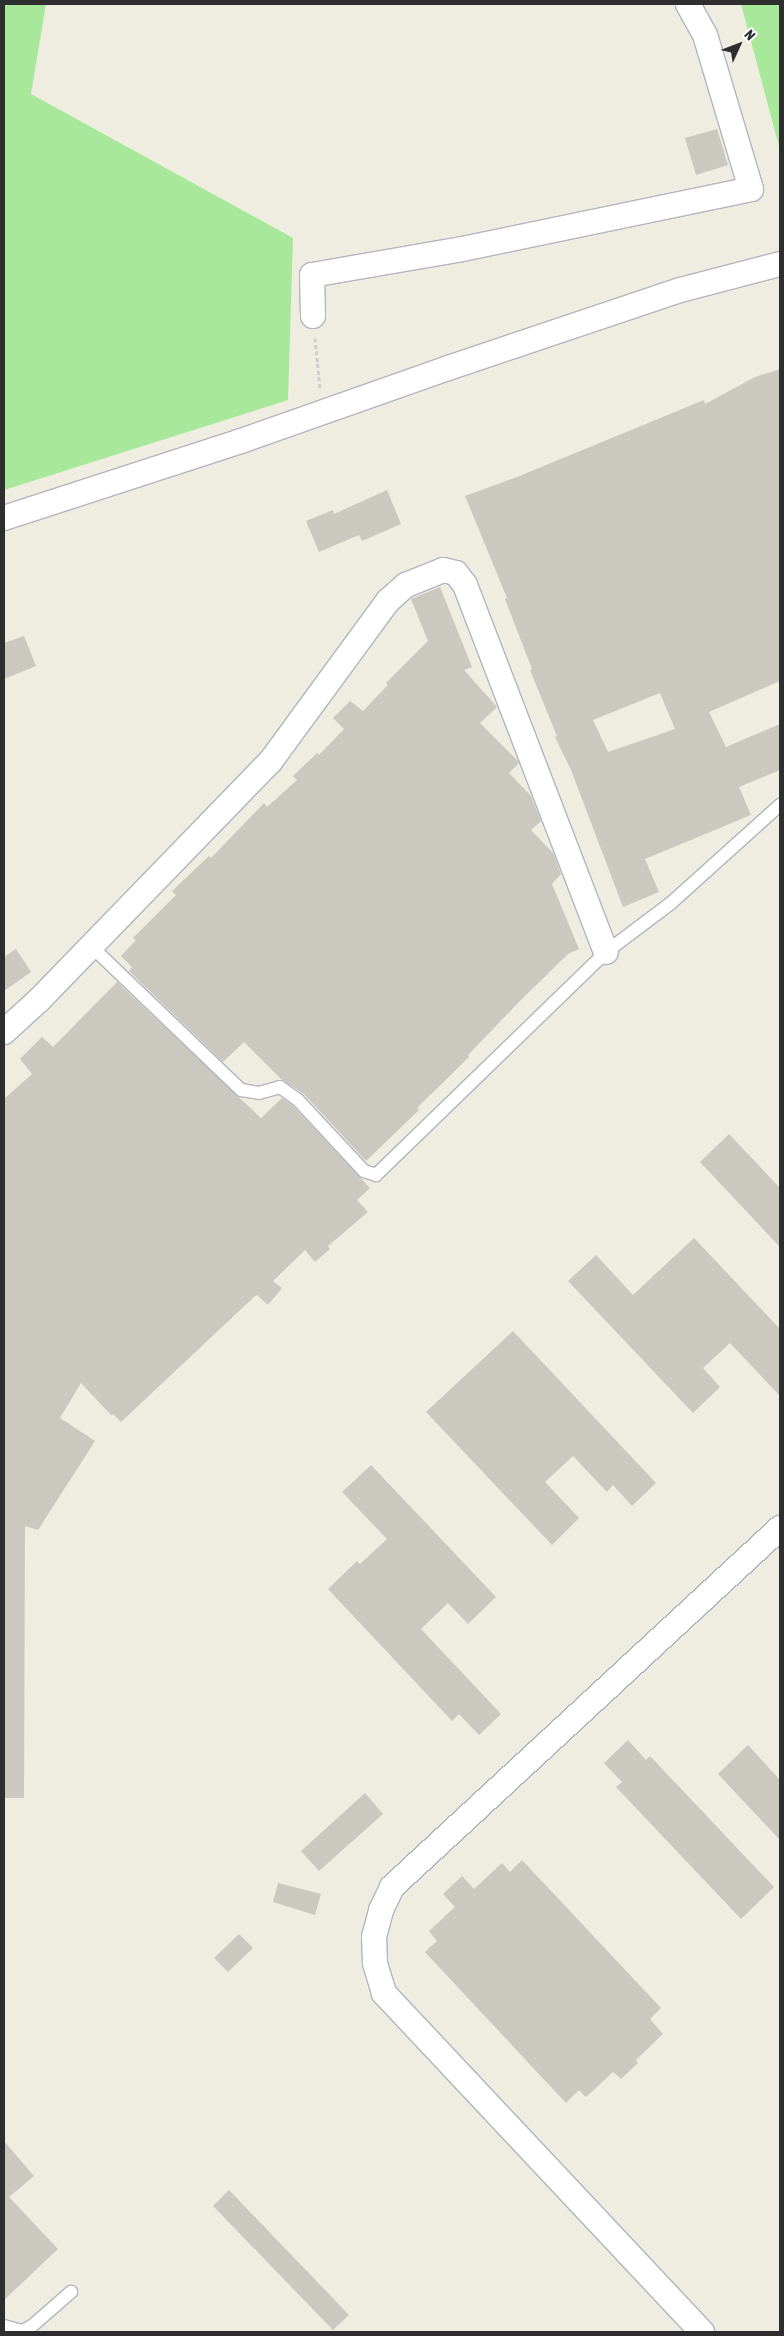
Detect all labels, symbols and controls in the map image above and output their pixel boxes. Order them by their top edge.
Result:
north arrow [714,20,764,70]
text: N [741,26,759,43]

